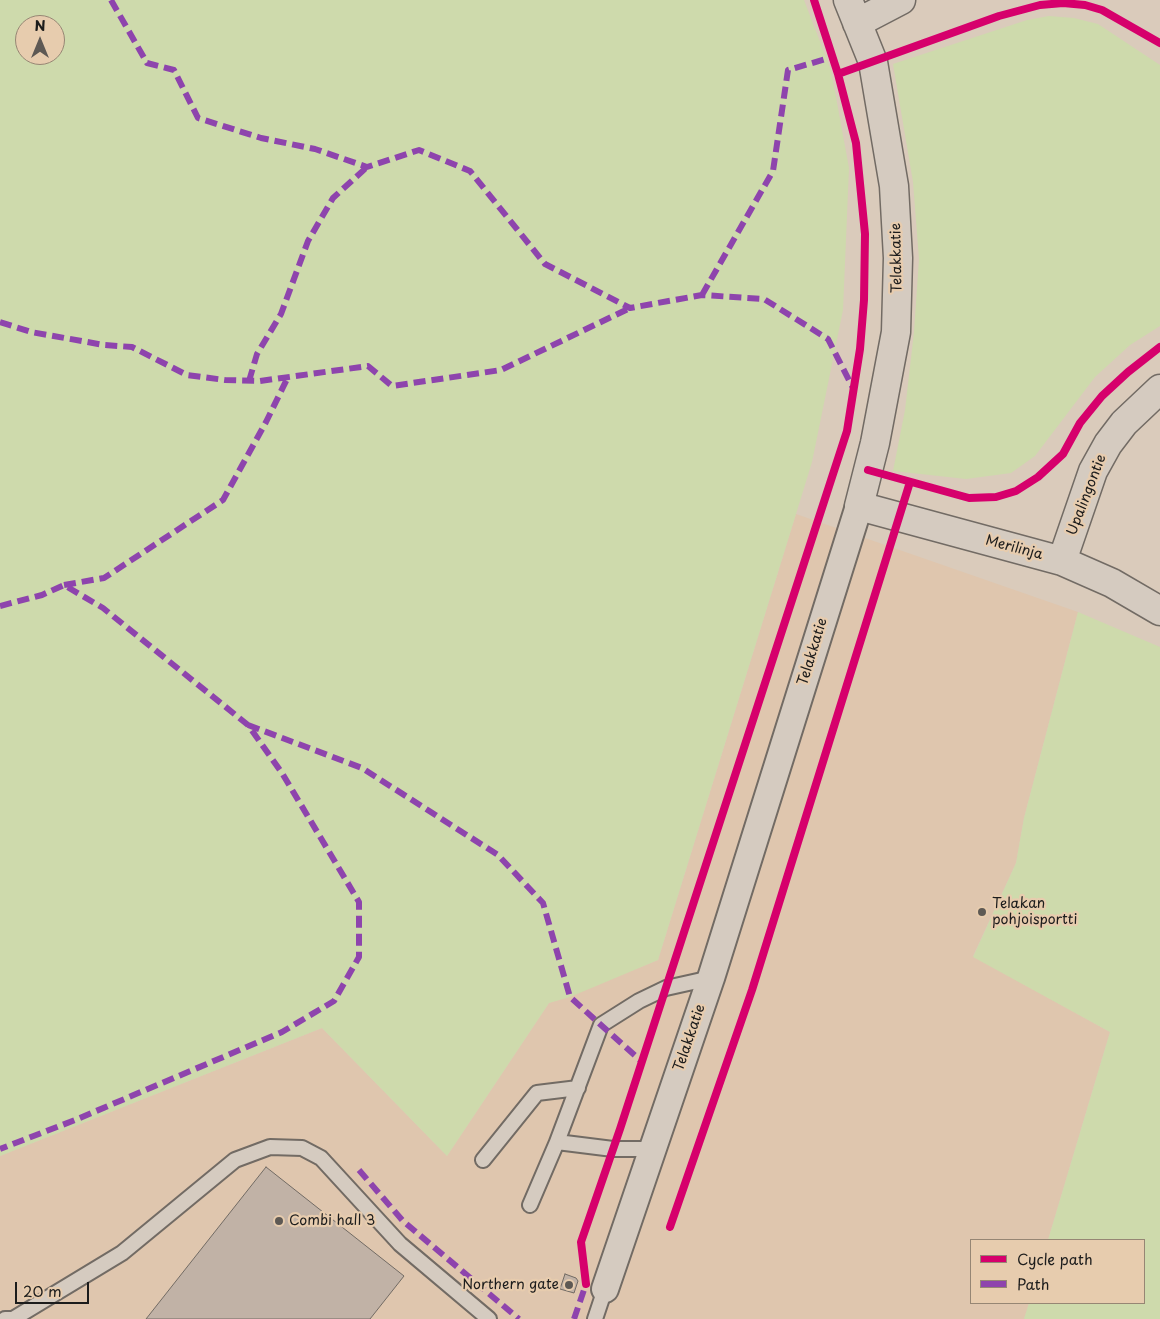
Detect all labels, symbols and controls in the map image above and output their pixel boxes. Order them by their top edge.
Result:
north arrow [15,15,65,65]
text: N [34,15,46,36]
street label: Telakkatie [888,223,906,293]
street label: Upalingontie [1064,452,1110,538]
street label: Merilinja [983,532,1045,564]
street label: Telakkatie [795,616,831,688]
place label: Telakan pohjoisportti [992,896,1077,929]
marker: Telakan pohjoisportti [976,906,988,918]
street label: Telakkatie [671,1002,709,1074]
place label: Combi hall 3 [289,1213,375,1229]
marker: Combi hall 3 [273,1215,285,1227]
legend [970,1239,1145,1304]
text: Cycle path [1017,1247,1093,1270]
scale bar [18,1272,91,1304]
text: Path [1017,1272,1049,1295]
place label: Northern gate [462,1277,559,1293]
text: 20 m [23,1279,62,1302]
marker: Northern gate [563,1279,575,1291]

